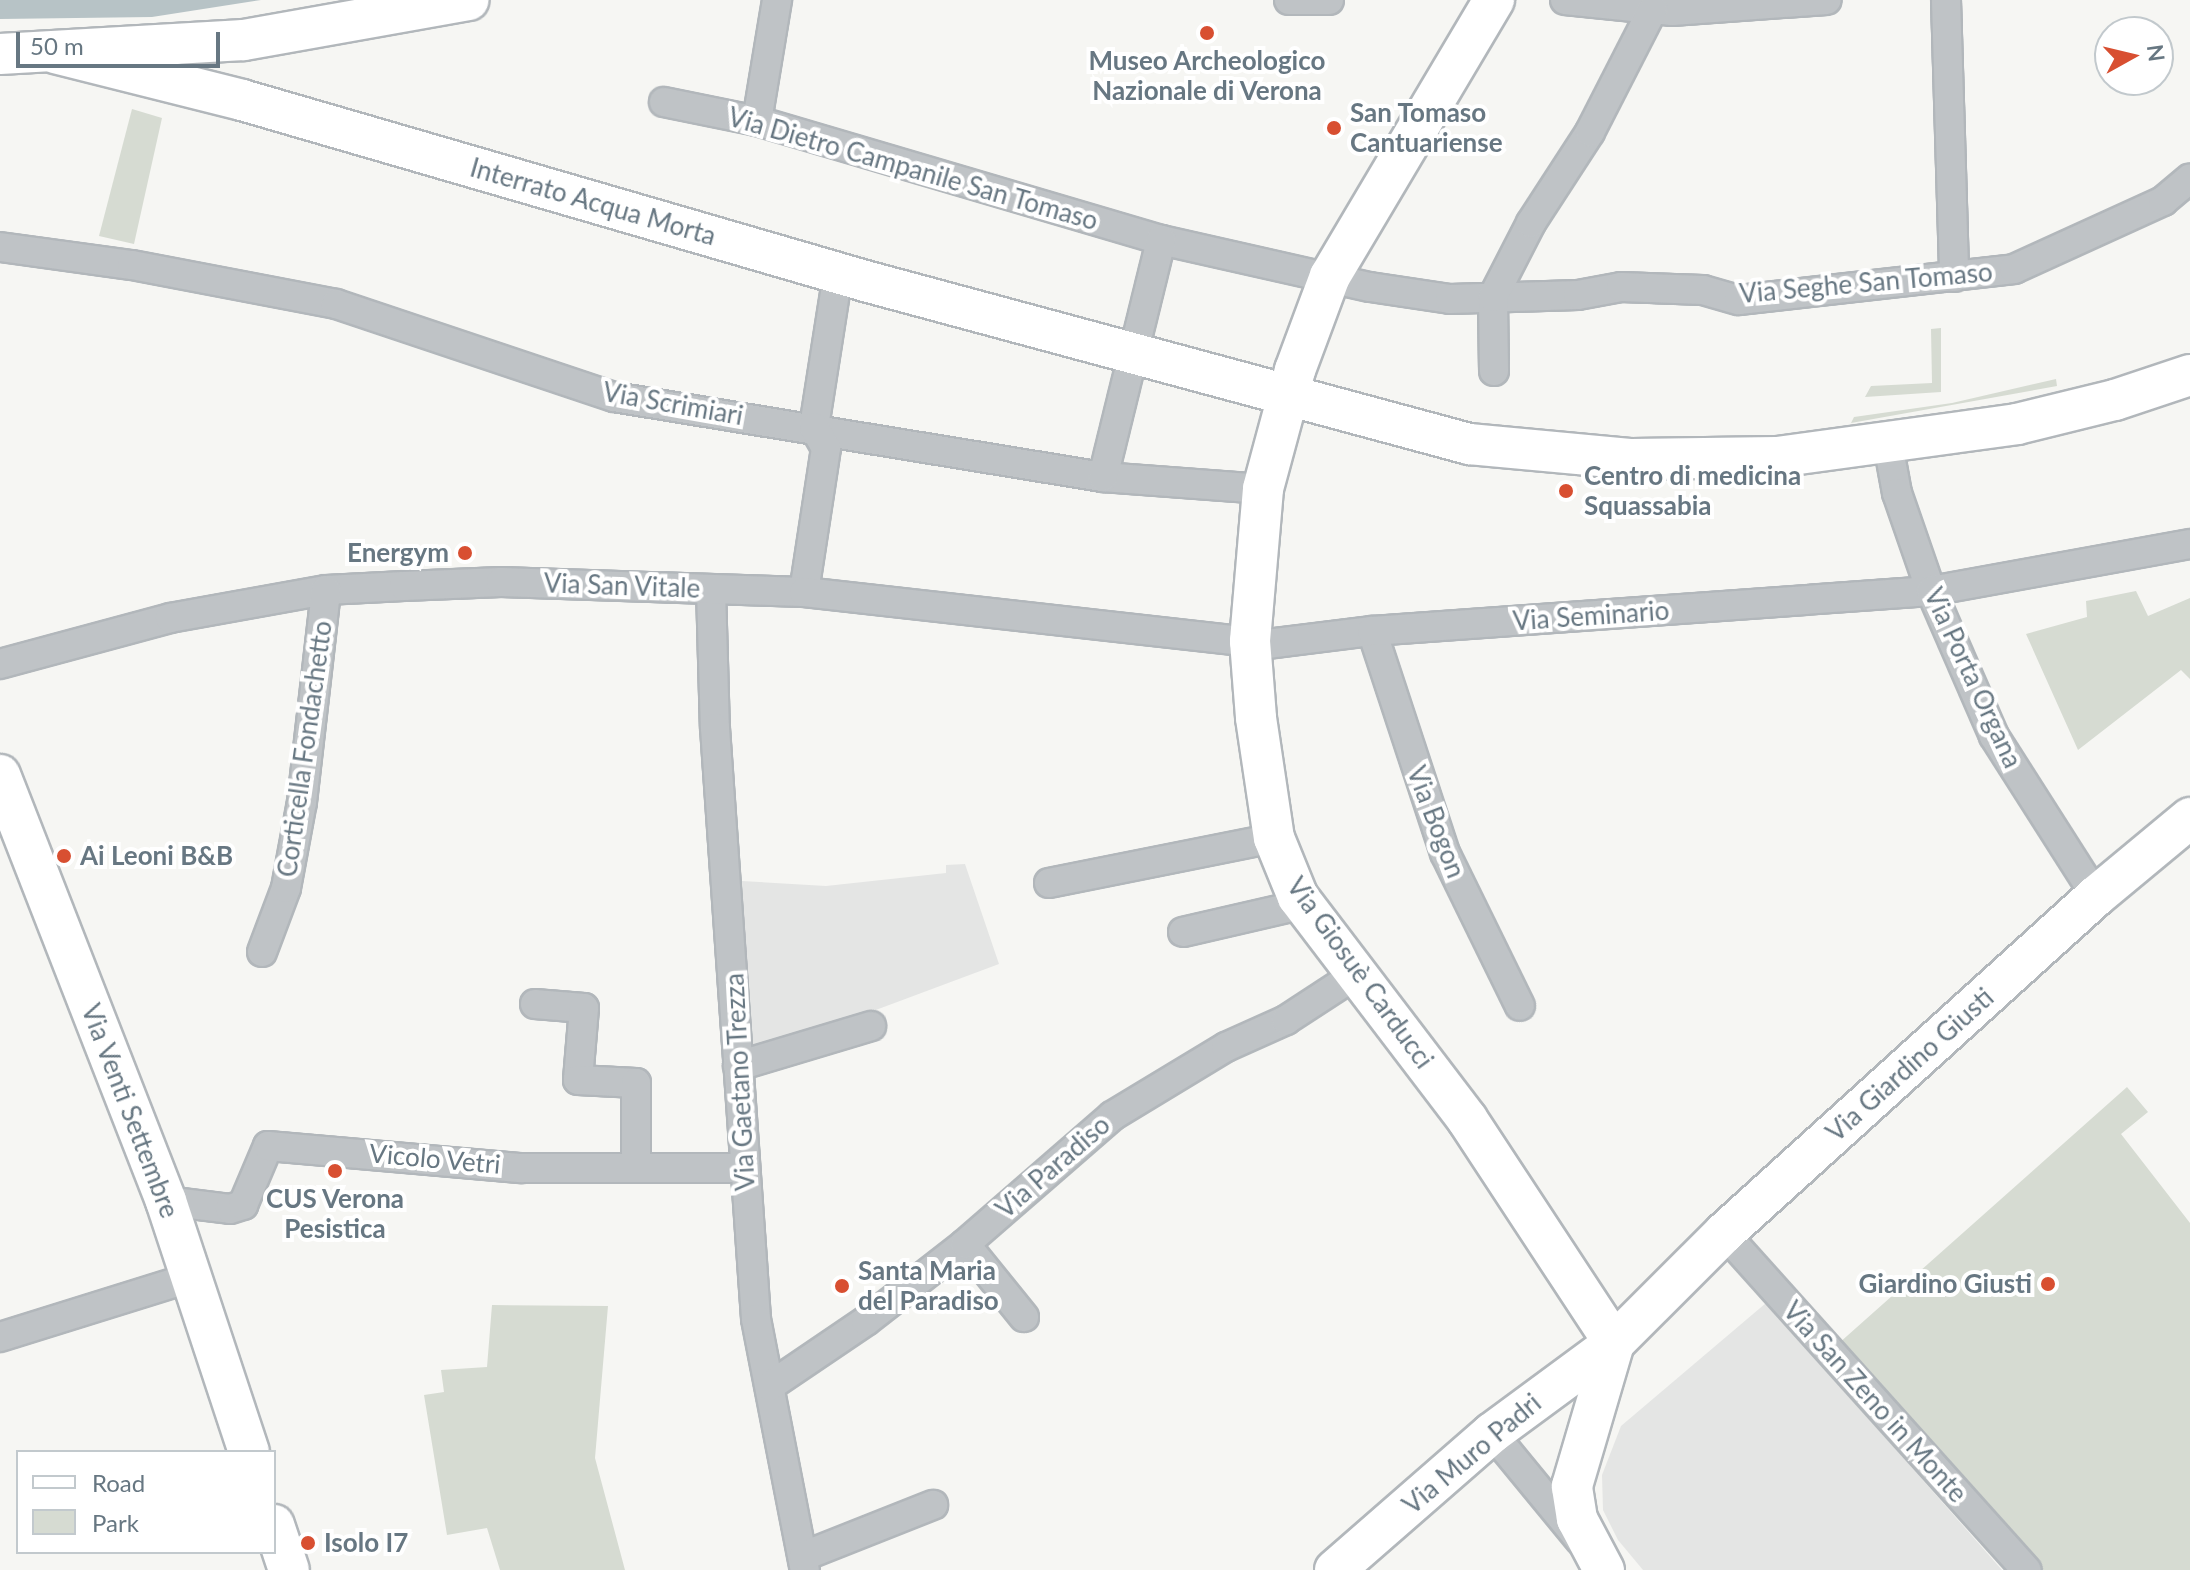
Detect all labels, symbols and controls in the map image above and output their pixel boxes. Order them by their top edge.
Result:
scale bar [20,16,224,66]
north arrow [2094,16,2174,96]
marker: Museo Archeologico Nazionale di Verona [1198,24,1216,42]
text: 50 m [30,31,84,60]
text: N [2142,43,2171,63]
place label: Museo Archeologico Nazionale di Verona [1088,45,1326,106]
place label: San Tomaso Cantuariense [1350,97,1503,158]
street label: Via Dietro Campanile San Tomaso [724,101,1102,237]
marker: San Tomaso Cantuariense [1325,119,1343,137]
street label: Interrato Acqua Morta [466,152,720,252]
street label: Via Seghe San Tomaso [1738,256,1994,310]
street label: Via Scrimiari [600,376,746,432]
place label: Centro di medicina Squassabia [1584,460,1801,522]
marker: Centro di medicina Squassabia [1555,480,1577,502]
place label: Energym [347,537,449,569]
marker: Energym [456,544,474,562]
street label: Via San Vitale [543,568,701,604]
street label: Via Porta Organa [1918,583,2028,773]
street label: Via Seminario [1512,595,1670,637]
street label: Corticella Fondachetto [272,619,338,879]
street label: Via Bogon [1400,762,1472,882]
place label: Ai Leoni B&B [80,840,233,872]
marker: Ai Leoni B&B [55,847,73,865]
street label: Via Giosuè Carducci [1280,871,1440,1075]
street label: Via Gaetano Trezza [719,972,761,1192]
street label: Via Giardino Giusti [1820,982,2000,1148]
street label: Via Venti Settembre [75,999,185,1223]
street label: Via Paradiso [990,1109,1116,1225]
street label: Vicolo Vetri [368,1138,502,1180]
marker: CUS Verona Pesistica [326,1162,344,1180]
place label: CUS Verona Pesistica [265,1183,405,1244]
place label: Santa Maria del Paradiso [858,1255,999,1316]
place label: Giardino Giusti [1859,1268,2032,1300]
marker: Giardino Giusti [2039,1275,2057,1293]
marker: Santa Maria del Paradiso [833,1277,851,1295]
street label: Via San Zeno in Monte [1777,1295,1973,1509]
street label: Via Muro Padri [1397,1387,1547,1521]
legend [16,1450,276,1554]
text: Road [92,1468,145,1497]
text: Park [92,1508,139,1537]
place label: Isolo I7 [324,1527,408,1559]
marker: Isolo I7 [299,1534,317,1552]

